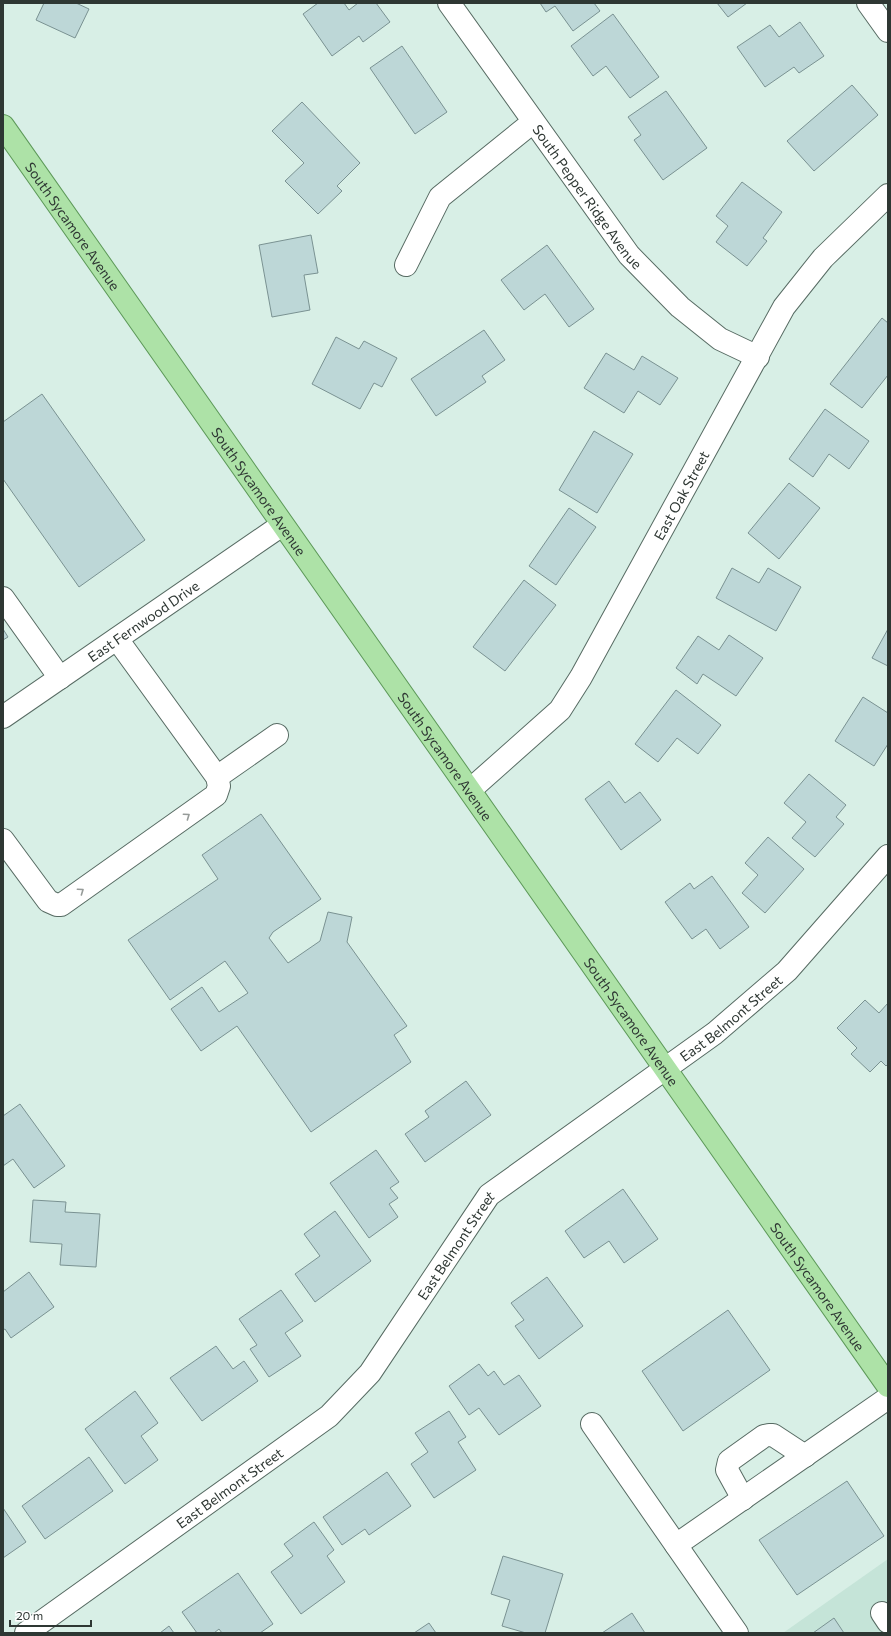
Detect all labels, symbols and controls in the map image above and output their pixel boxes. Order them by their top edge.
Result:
street label: South Pepper Ridge Avenue [530,121,646,272]
street label: South Sycamore Avenue [22,158,124,293]
street label: South Sycamore Avenue [208,424,310,558]
street label: East Oak Street [650,447,712,543]
street label: East Fernwood Drive [84,576,202,665]
street label: South Sycamore Avenue [395,689,496,824]
one-way arrow [183,813,190,821]
one-way arrow [77,888,84,896]
street label: South Sycamore Avenue [581,954,683,1089]
street label: East Belmont Street [676,971,785,1064]
street label: East Belmont Street [413,1186,497,1303]
street label: South Sycamore Avenue [767,1219,869,1354]
street label: East Belmont Street [173,1443,286,1531]
scale bar [10,1602,91,1628]
text: 20 m [16,1608,43,1622]

